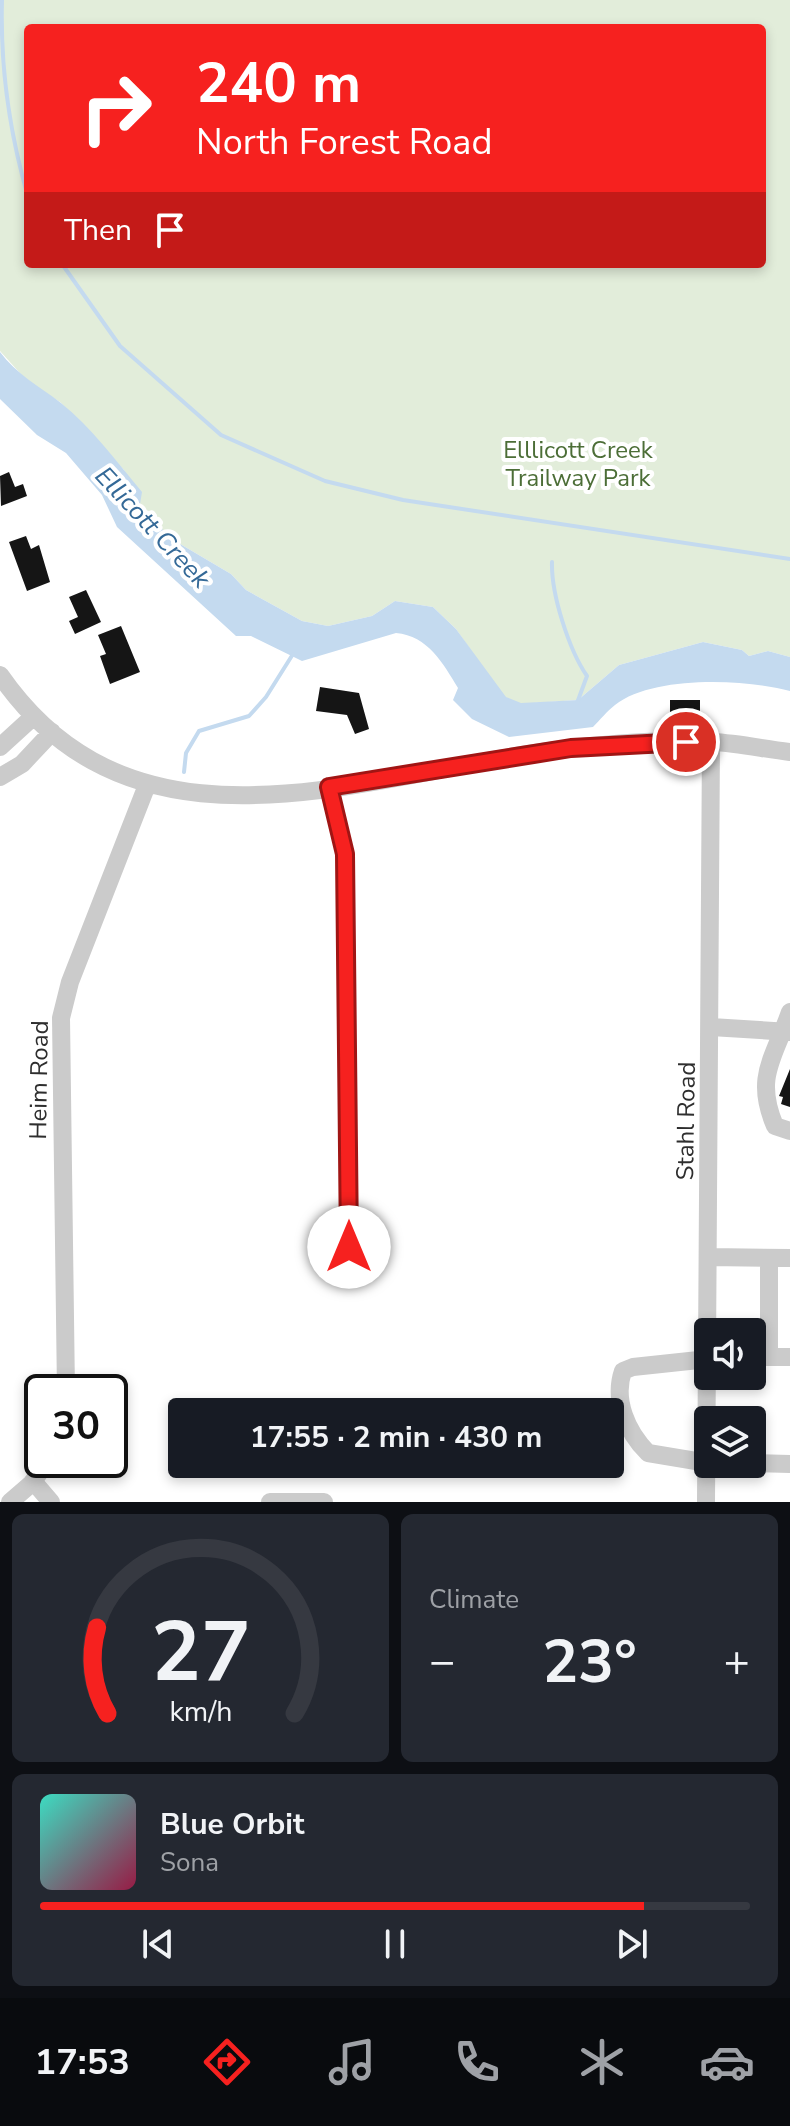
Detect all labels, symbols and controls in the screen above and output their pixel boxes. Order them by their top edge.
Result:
text: 240 m [196,45,361,122]
icon: right [64,56,168,160]
text: North Forest Road [196,118,492,167]
icon: arrive [148,208,192,252]
text: Then [64,210,132,251]
park label: Elllicott Creek Trailway Park [503,434,654,494]
water label: Ellicott Creek [87,459,219,597]
pin [652,708,720,776]
icon: arrive [664,720,708,764]
street label: Heim Road [22,1020,56,1140]
street label: Stahl Road [669,1061,703,1181]
position arrow [307,1205,391,1289]
map controls [694,1318,766,1478]
button: sound [694,1318,766,1390]
speed limit sign: 30 [24,1374,128,1478]
button: layers [694,1406,766,1478]
text: 17:55 · 2 min · 430 m [250,1417,542,1458]
text: Climate [429,1582,519,1617]
text: 27 [151,1596,250,1709]
text: 23° [542,1621,637,1703]
text: − [429,1632,455,1692]
text: + [724,1632,750,1692]
text: km/h [169,1692,232,1731]
text: Blue Orbit [160,1804,304,1845]
text: Sona [160,1845,219,1880]
icon: previous [136,1922,180,1966]
icon: pause [373,1922,417,1966]
icon: next [610,1922,654,1966]
icon: directions [199,2034,255,2090]
icon: music [324,2034,380,2090]
icon: phone [449,2034,505,2090]
icon: climate [574,2034,630,2090]
icon: car [699,2034,755,2090]
text: 17:53 [35,2038,130,2087]

